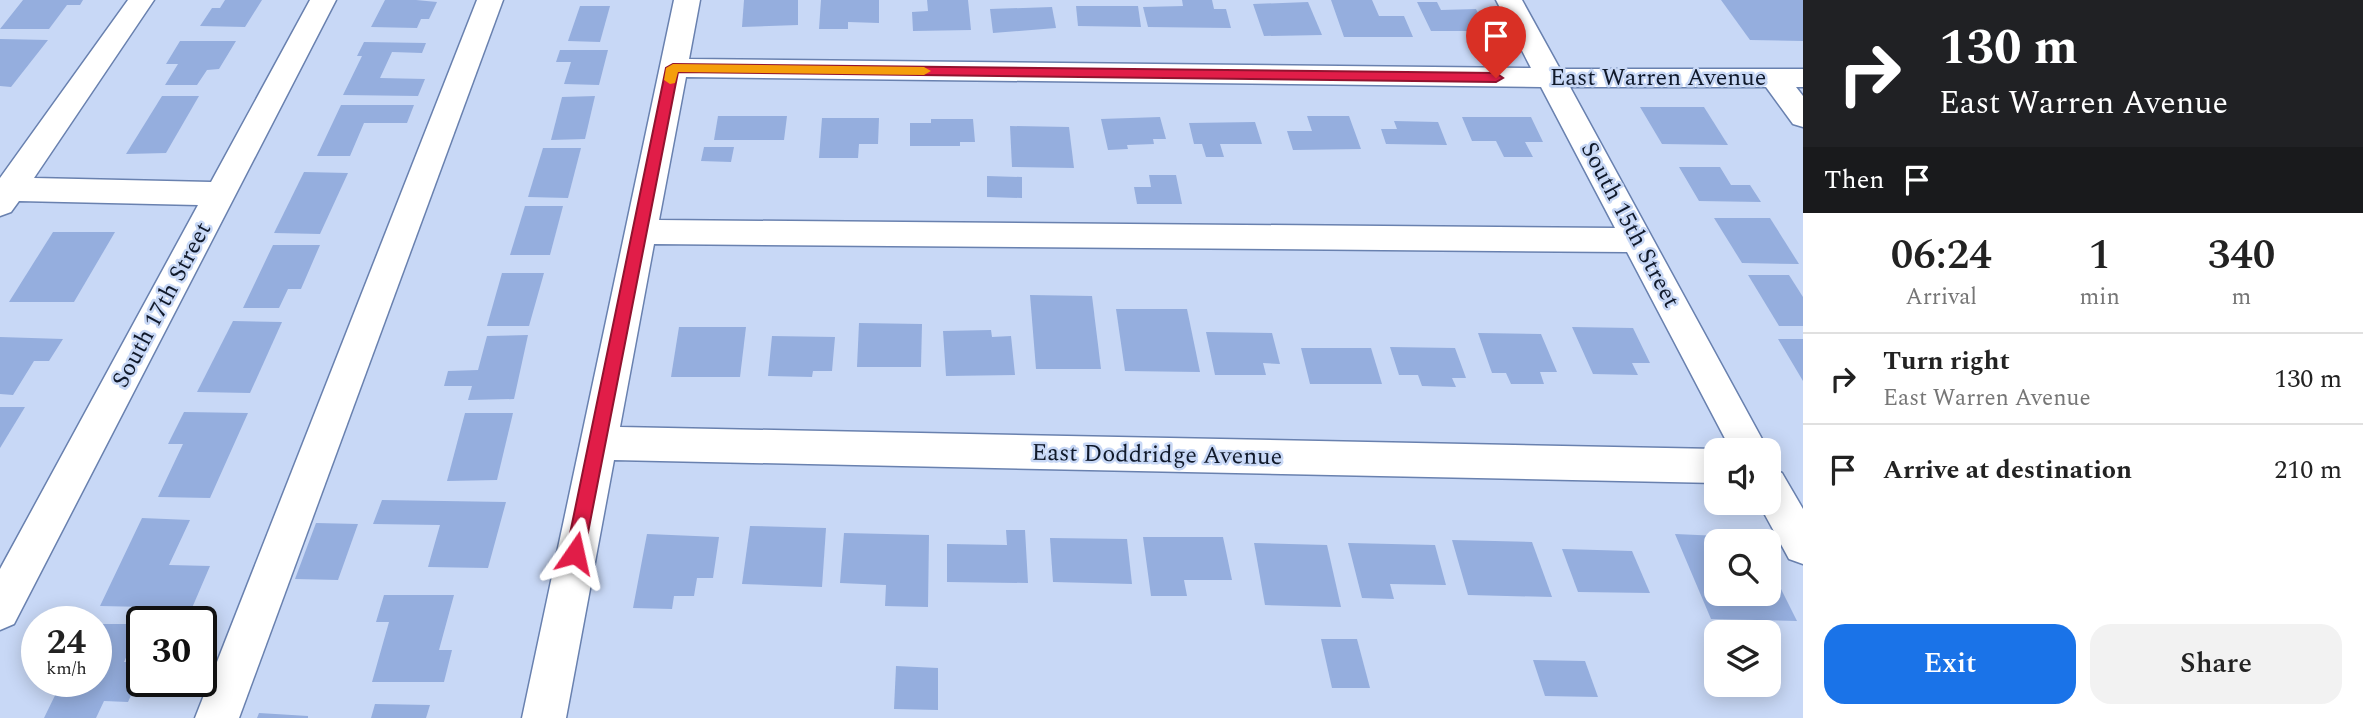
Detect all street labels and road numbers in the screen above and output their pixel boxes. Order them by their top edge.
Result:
street label: East Warren Avenue [1550,60,1766,96]
street label: South 15th Street [1571,136,1689,314]
street label: South 17th Street [103,216,221,394]
street label: East Doddridge Avenue [1031,435,1283,475]

